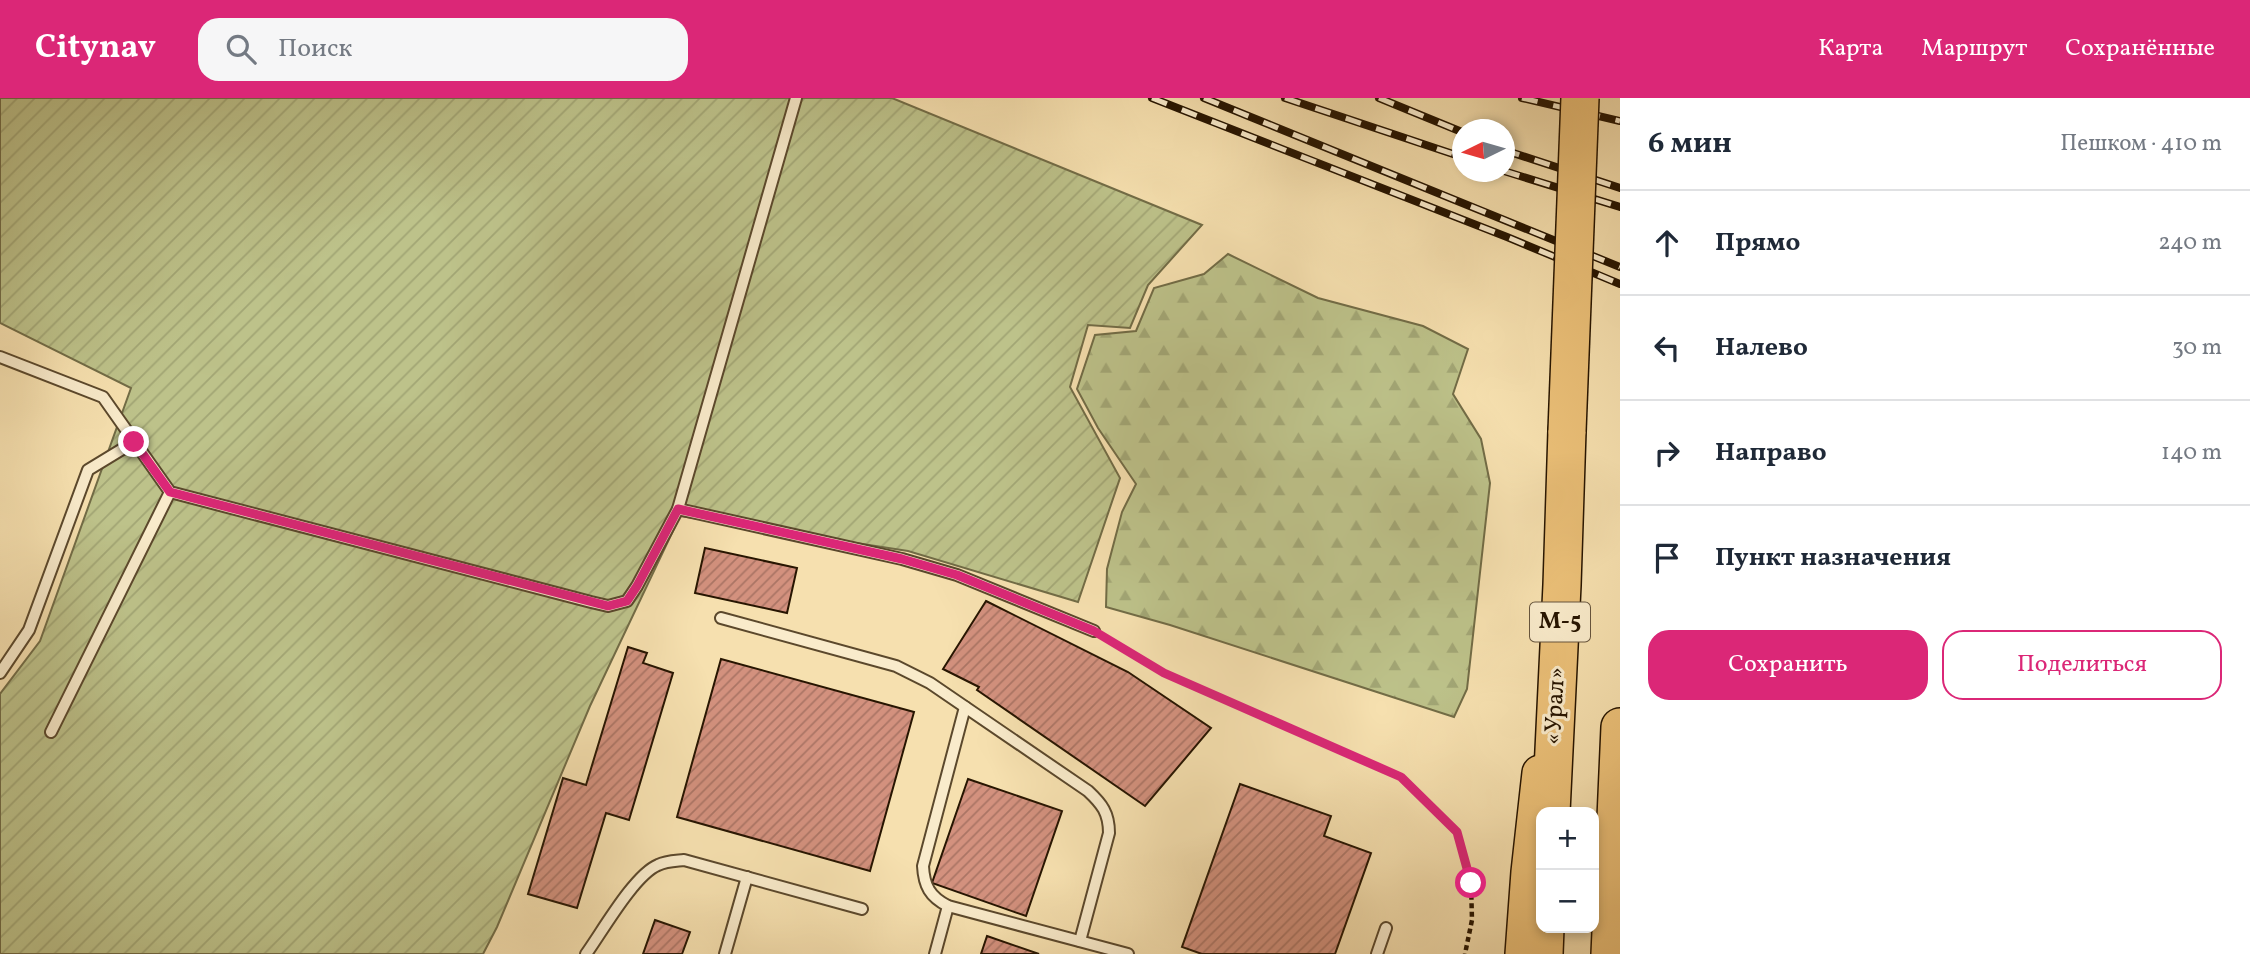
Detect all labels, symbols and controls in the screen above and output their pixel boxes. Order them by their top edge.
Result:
search box [198,18,688,81]
text: Citynav [35,26,156,72]
icon: search [222,30,260,68]
text: Поиск [278,31,352,67]
text: Карта [1818,32,1883,66]
text: Маршрут [1921,32,2027,66]
text: Сохранённые [2065,32,2215,66]
north arrow [1452,119,1515,182]
text: 6 мин [1648,123,1732,165]
text: Пешком · 410 m [2060,128,2222,160]
icon: ahead [1648,224,1686,262]
text: Прямо [1715,225,1800,261]
text: 240 m [2158,227,2222,259]
icon: left [1648,329,1686,367]
text: Налево [1715,330,1808,366]
text: 30 m [2172,332,2222,364]
route end [118,426,149,457]
icon: right [1648,434,1686,472]
text: Направо [1715,435,1827,471]
text: 140 m [2161,437,2222,469]
icon: arrive [1648,539,1686,577]
text: Пункт назначения [1715,540,1951,576]
road number: М-5 [1530,602,1590,642]
button: Сохранить [1648,630,1928,700]
button: Поделиться [1942,630,2222,700]
street label: «Урал» [1537,666,1575,746]
map controls [1536,807,1599,933]
button: + [1536,807,1599,870]
route start [1455,867,1486,898]
button: − [1536,870,1599,933]

